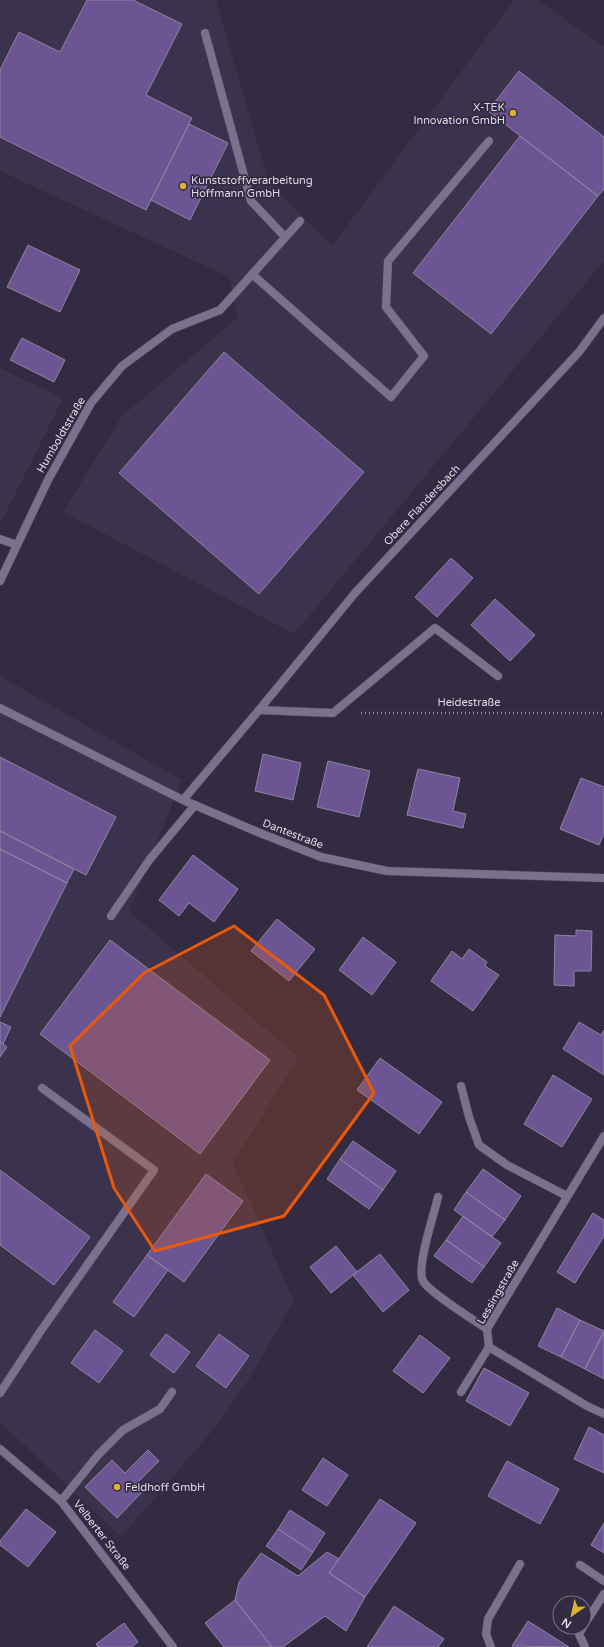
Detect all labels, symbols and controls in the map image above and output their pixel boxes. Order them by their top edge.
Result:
place label: X-TEK Innovation GmbH [413,101,506,127]
marker: X-TEK Innovation GmbH [508,108,518,118]
place label: Kunststoffverarbeitung Hoffmann GmbH [191,174,313,200]
marker: Kunststoffverarbeitung Hoffmann GmbH [178,181,188,191]
street label: Humboldtstraße [34,395,88,475]
street label: Obere Flandersbach [381,462,463,548]
street label: Heidestraße [437,696,501,709]
street label: Dantestraße [261,816,325,852]
street label: Lessingstraße [474,1257,522,1327]
place label: Feldhoff GmbH [125,1481,205,1494]
marker: Feldhoff GmbH [112,1482,122,1492]
street label: Velberter Straße [71,1498,133,1572]
north arrow [552,1595,592,1635]
text: N [559,1615,574,1631]

